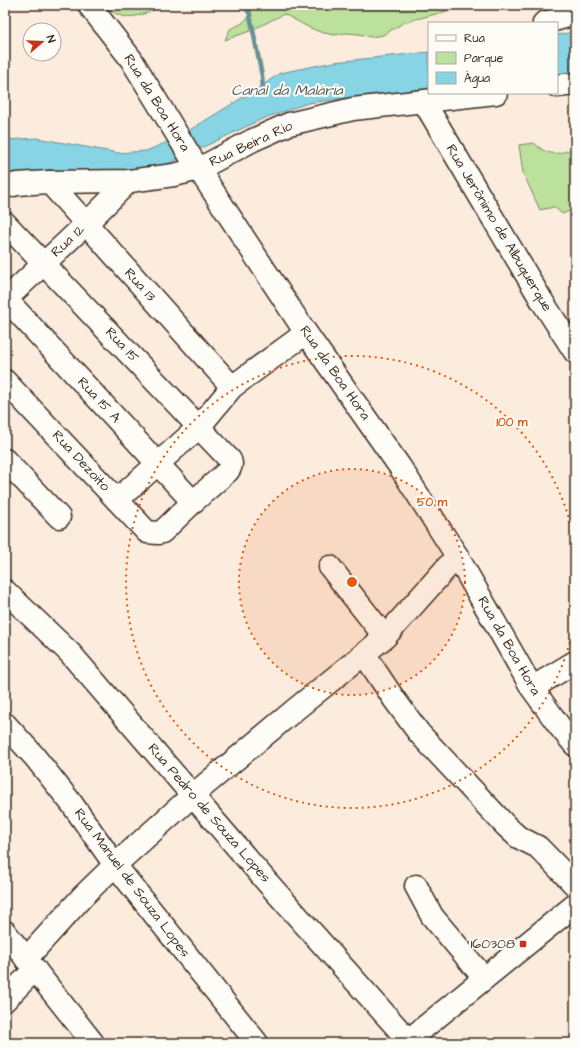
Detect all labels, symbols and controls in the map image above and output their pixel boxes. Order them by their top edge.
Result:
north arrow [22,22,62,62]
legend [428,22,558,94]
text: Rua [464,30,485,47]
text: N [43,33,59,45]
street label: Rua da Boa Hora [119,50,195,156]
text: Parque [464,50,504,67]
text: Água [464,70,490,88]
water label: Canal da Malária [231,80,344,101]
street label: Rua Beira Rio [206,116,296,172]
street label: Rua Jerônimo de Albuquerque [441,141,557,316]
street label: Rua 12 [47,220,89,262]
street label: Rua 13 [120,264,160,306]
street label: Rua da Boa Hora [295,322,375,424]
street label: Rua 15 [101,323,144,367]
street label: Rua 15 A [73,373,125,427]
text: 100 m [497,414,528,431]
street label: Rua Dezoito [47,426,115,496]
text: 50 m [417,494,448,511]
centre of rings [345,575,359,589]
street label: Rua da Boa Hora [472,593,546,699]
street label: Rua Pedro de Souza Lopes [143,739,275,887]
street label: Rua Manuel de Souza Lopes [69,804,195,962]
place label: 160308 [471,934,515,954]
marker: 160308 [518,939,528,949]

